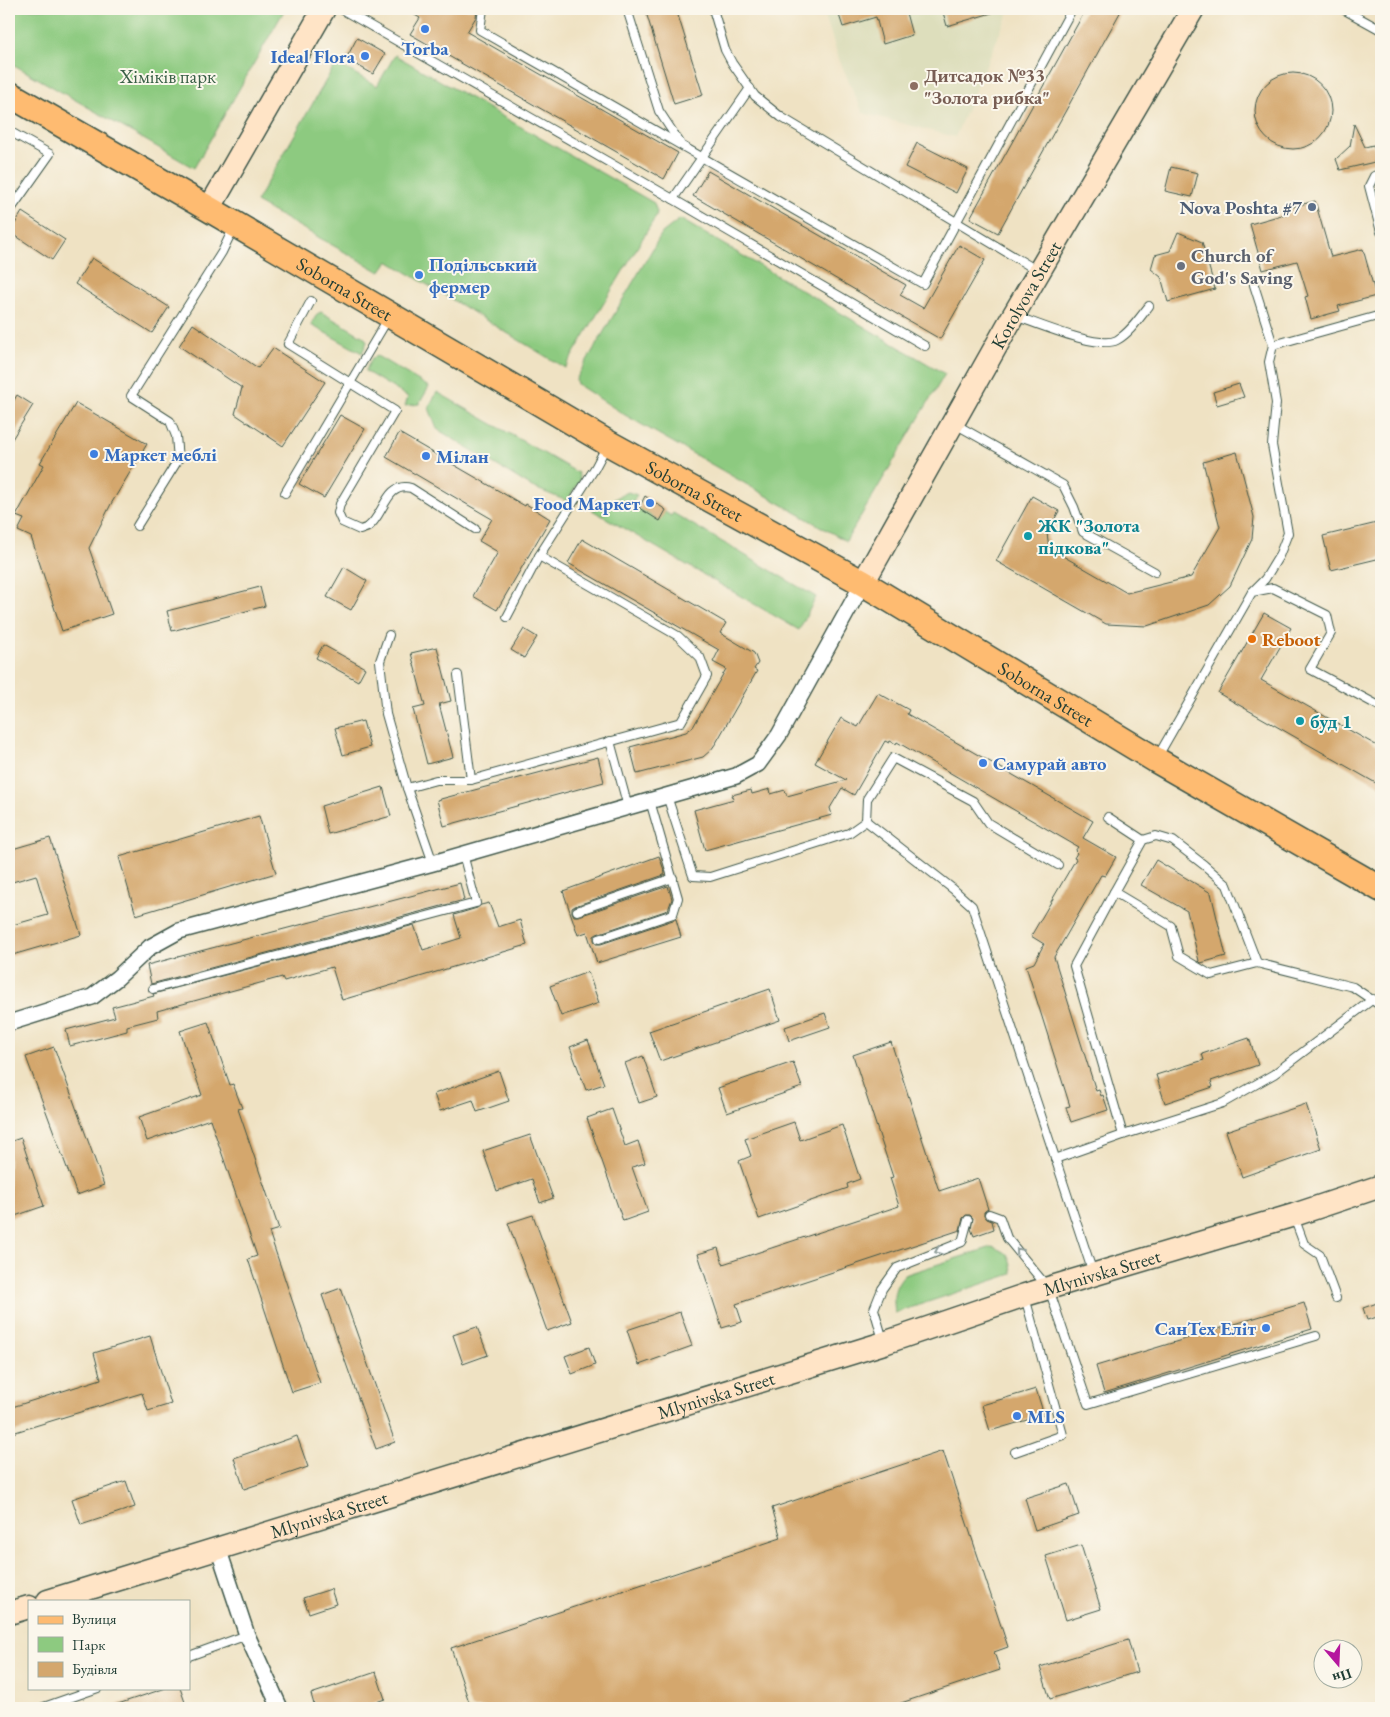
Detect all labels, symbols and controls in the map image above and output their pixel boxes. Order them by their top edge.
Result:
marker: Torba [419,23,431,35]
place label: Torba [401,36,449,61]
place label: Ideal Flora [271,44,356,69]
marker: Ideal Flora [359,50,371,62]
place label: Дитсадок №33 "Золота рибка" [924,63,1050,110]
park label: Хіміків парк [119,64,216,89]
marker: Дитсадок №33 "Золота рибка" [908,80,920,92]
place label: Nova Poshta #7 [1179,195,1303,220]
marker: Nova Poshta #7 [1306,201,1318,213]
street label: Korolyova Street [985,237,1067,353]
place label: Church of God's Saving [1191,243,1293,290]
street label: Soborna Street [292,251,397,327]
place label: Подільський фермер [429,252,537,299]
marker: Church of God's Saving [1175,260,1187,272]
marker: Подільський фермер [413,269,425,281]
place label: Маркет меблі [104,442,217,467]
place label: Мілан [436,444,489,469]
marker: Маркет меблі [88,448,100,460]
marker: Мілан [420,450,432,462]
street label: Soborna Street [641,454,747,528]
place label: Food Маркет [534,491,640,516]
marker: Food Маркет [644,497,656,509]
place label: ЖК "Золота підкова" [1037,513,1140,560]
marker: ЖК "Золота підкова" [1022,530,1034,542]
place label: Reboot [1262,627,1321,652]
marker: Reboot [1246,633,1258,645]
street label: Soborna Street [993,656,1098,732]
place label: буд 1 [1310,709,1352,734]
marker: буд 1 [1294,715,1306,727]
place label: Самурай авто [993,751,1107,776]
marker: Самурай авто [977,757,989,769]
street label: Mlynivska Street [1040,1243,1164,1302]
one-way arrow [934,1245,943,1256]
one-way arrow [1016,1248,1024,1257]
place label: СанТех Еліт [1155,1316,1256,1341]
marker: СанТех Еліт [1260,1322,1272,1334]
street label: Mlynivska Street [654,1366,778,1425]
place label: MLS [1027,1404,1065,1429]
marker: MLS [1011,1410,1023,1422]
street label: Mlynivska Street [267,1485,391,1545]
legend [28,1600,190,1690]
text: Вулиця [72,1609,117,1628]
text: Парк [72,1635,105,1654]
north arrow [1312,1640,1362,1690]
text: Будівля [72,1659,118,1678]
text: Пн [1330,1665,1354,1688]

